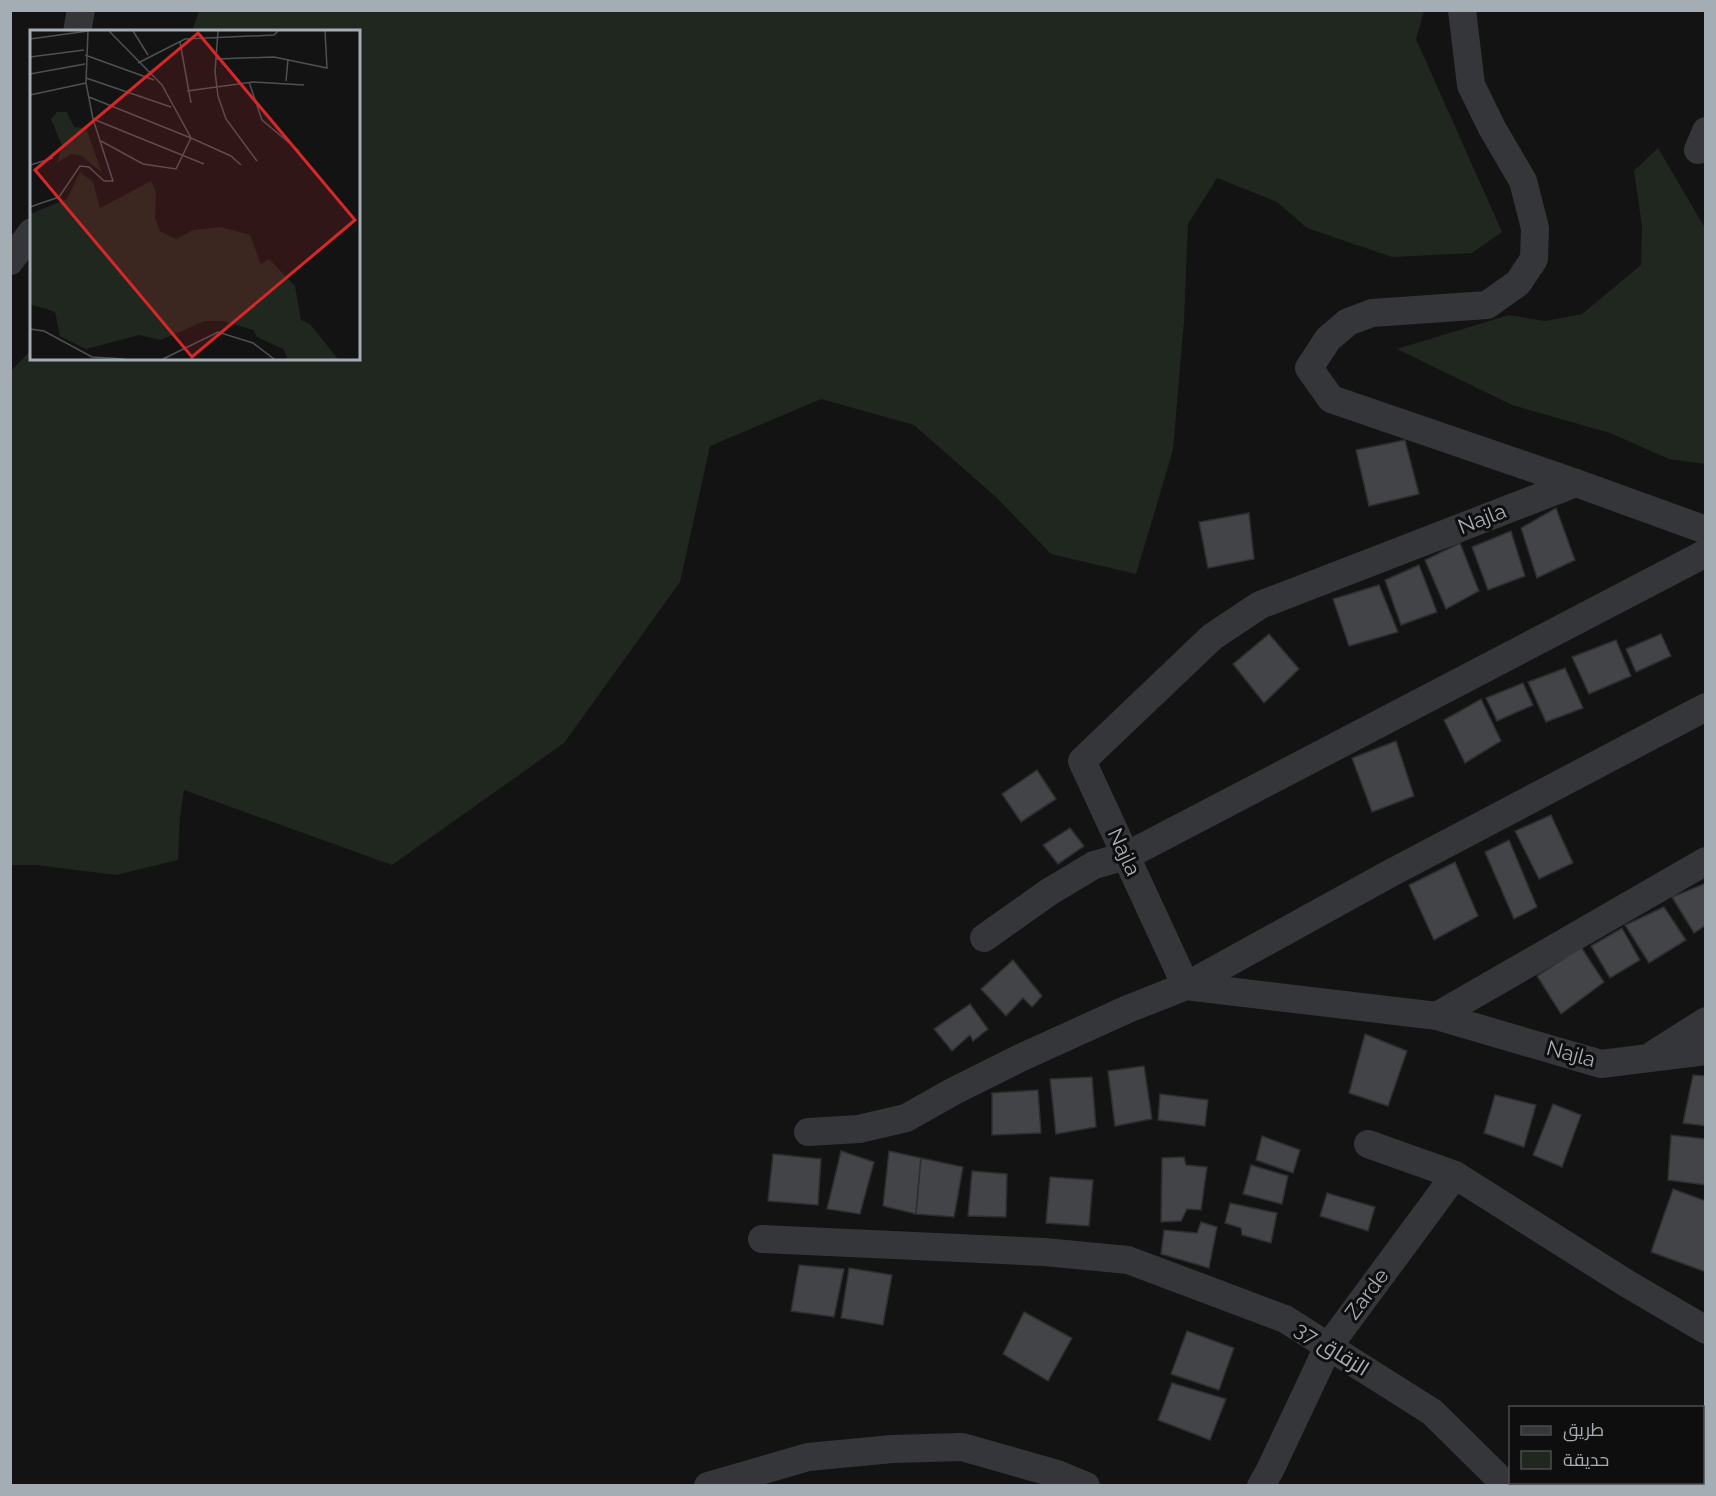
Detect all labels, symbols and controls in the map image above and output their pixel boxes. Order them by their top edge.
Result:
inset map [30,30,360,360]
street label: Najla [1454,498,1509,539]
street label: Najla [1103,824,1146,879]
street label: Najla [1544,1035,1598,1072]
street label: Zarde [1339,1263,1394,1324]
street label: الزقاق 37 [1290,1316,1374,1382]
legend [1509,1406,1704,1484]
text: طريق [1563,1419,1604,1442]
text: حديقة [1563,1449,1609,1470]

